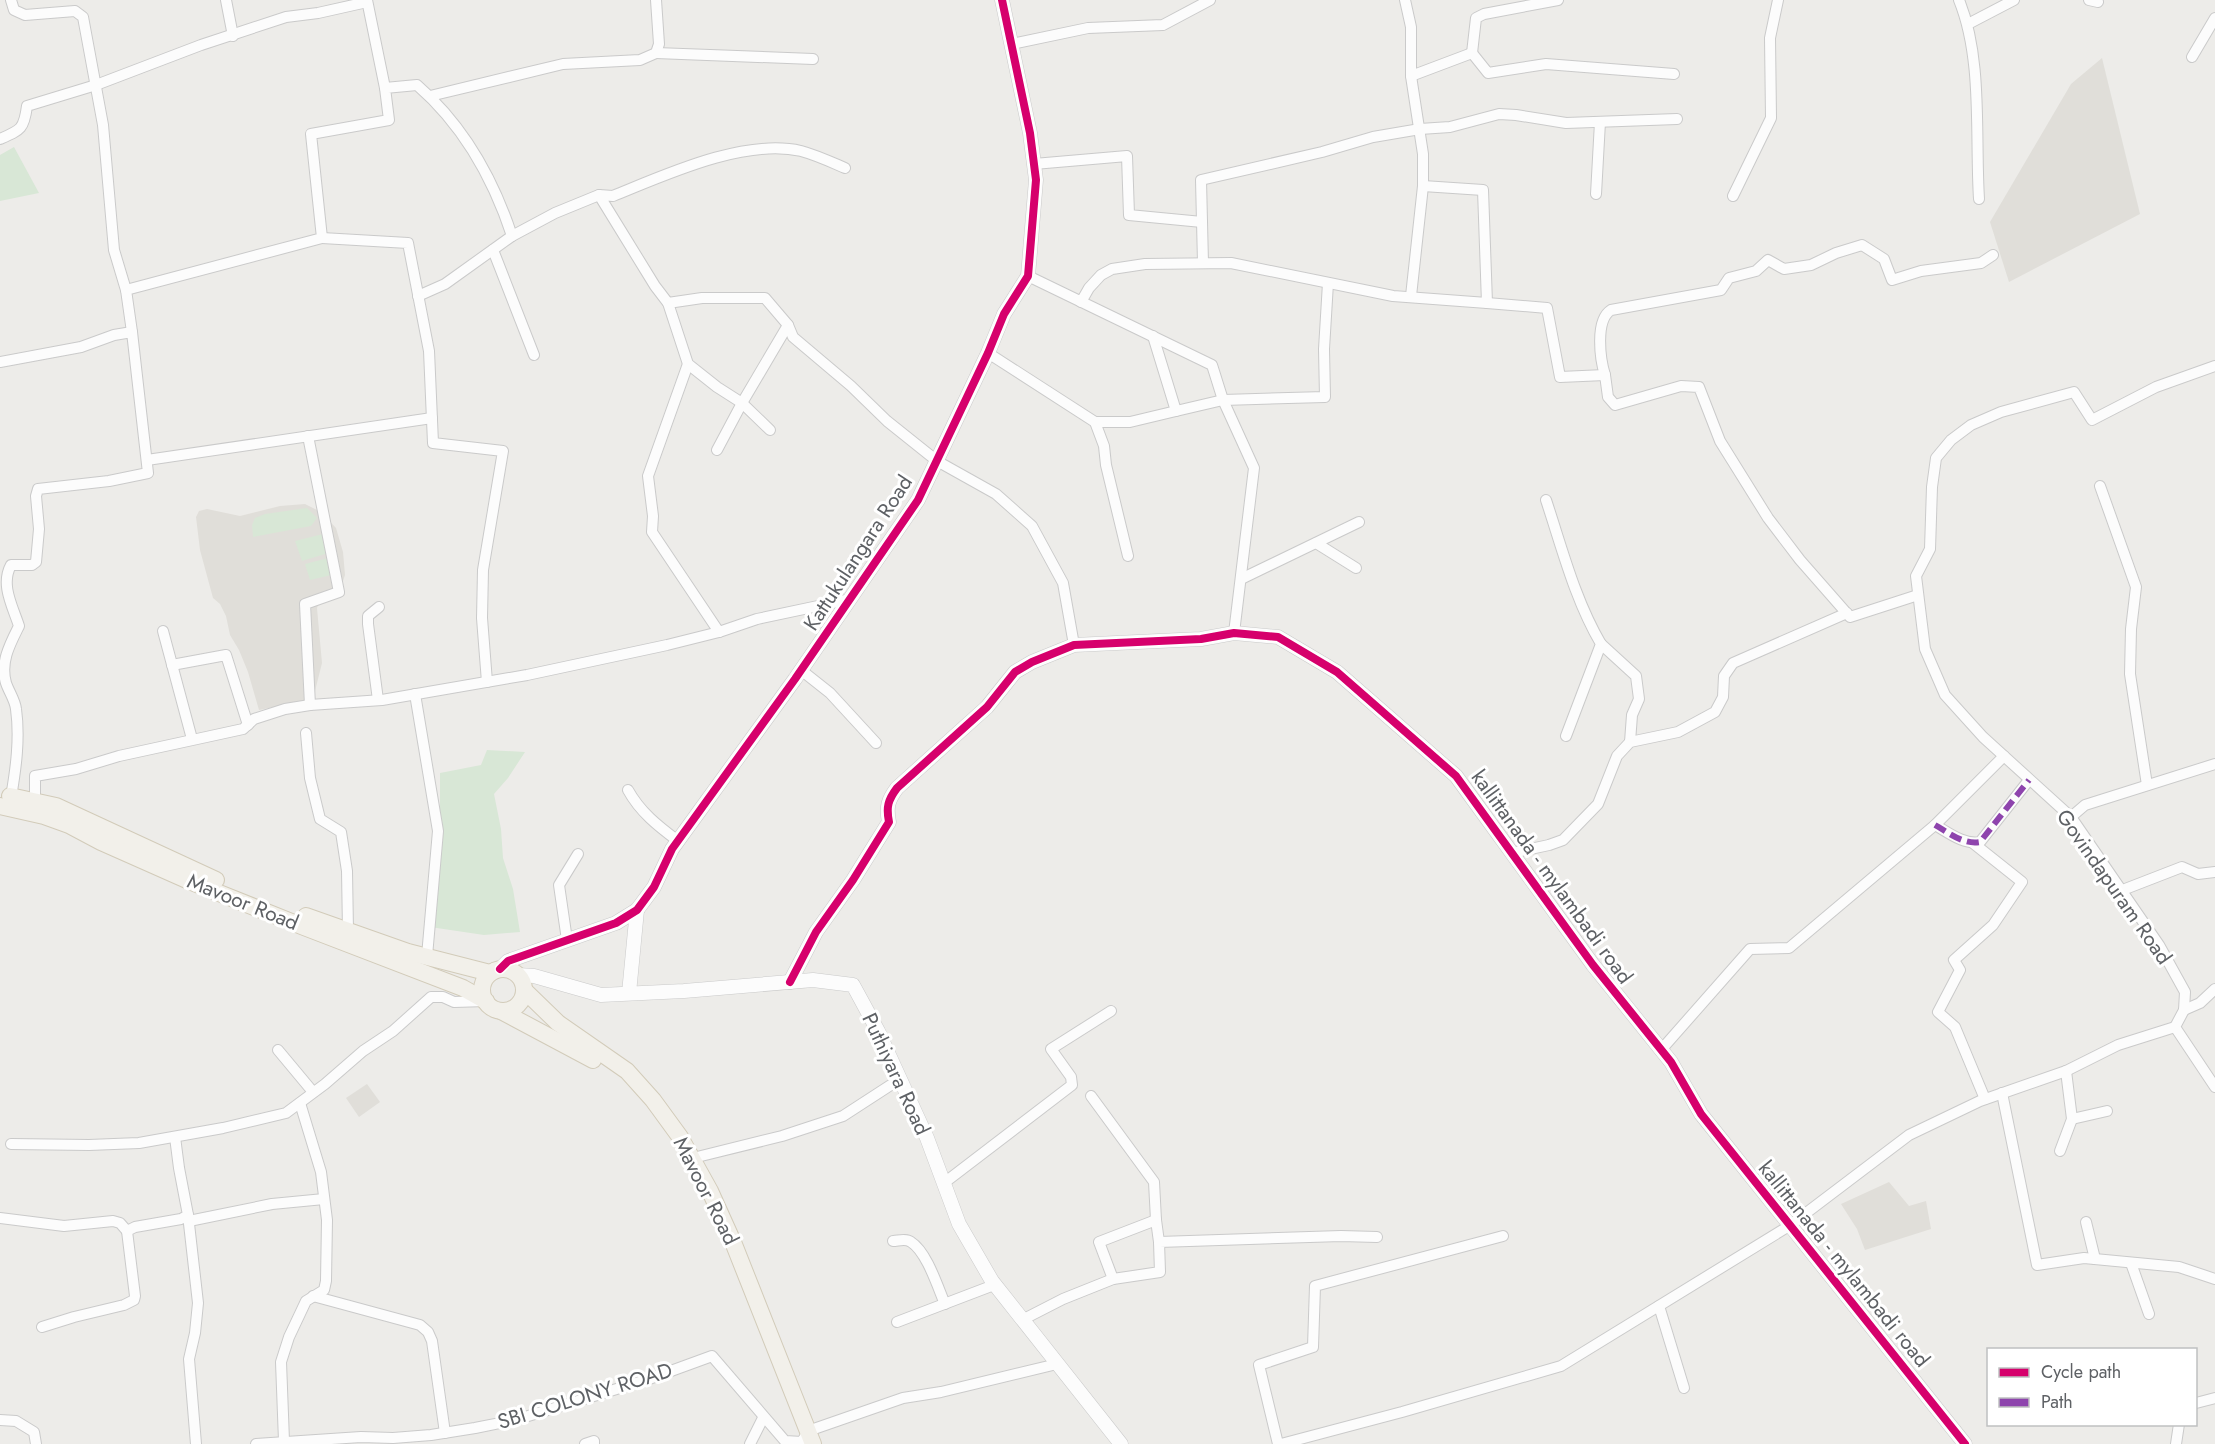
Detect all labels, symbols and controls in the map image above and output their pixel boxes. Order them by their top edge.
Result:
street label: Kattukulangara Road [796,469,920,637]
street label: kallittanada - mylambadi road [1464,764,1640,990]
street label: Govindapuram Road [2049,803,2179,971]
street label: Mavoor Road [183,866,303,938]
street label: Puthiyara Road [855,1008,937,1140]
street label: Mavoor Road [666,1132,746,1250]
street label: kallittanada - mylambadi road [1751,1154,1937,1374]
legend [1987,1348,2197,1426]
street label: SBI COLONY ROAD [494,1355,676,1437]
text: Cycle path [2041,1359,2121,1385]
text: Path [2041,1389,2073,1415]

